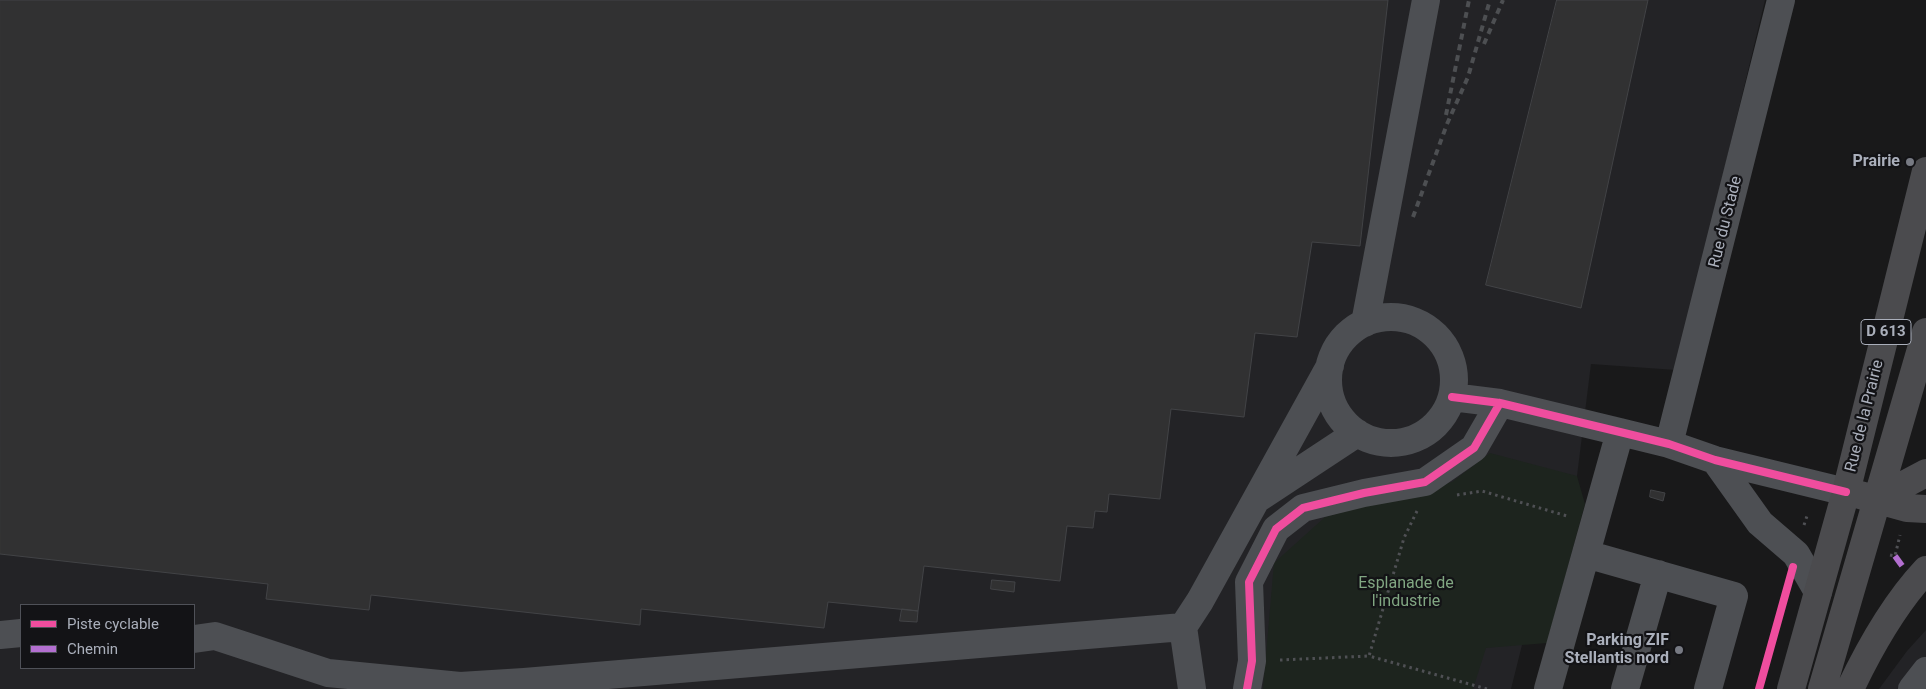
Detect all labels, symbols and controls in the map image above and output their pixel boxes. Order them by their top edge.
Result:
place label: Prairie [1853,152,1900,172]
marker: Prairie [1904,156,1916,168]
street label: Rue du Stade [1705,174,1747,270]
road number: D 613 [1861,320,1911,344]
street label: Rue de la Prairie [1842,358,1888,474]
park label: Esplanade de l'industrie [1358,574,1454,612]
legend [20,604,195,669]
text: Piste cyclable [67,615,159,633]
place label: Parking ZIF Stellantis nord [1565,631,1669,669]
text: Chemin [67,640,118,658]
marker: Parking ZIF Stellantis nord [1673,644,1685,656]

